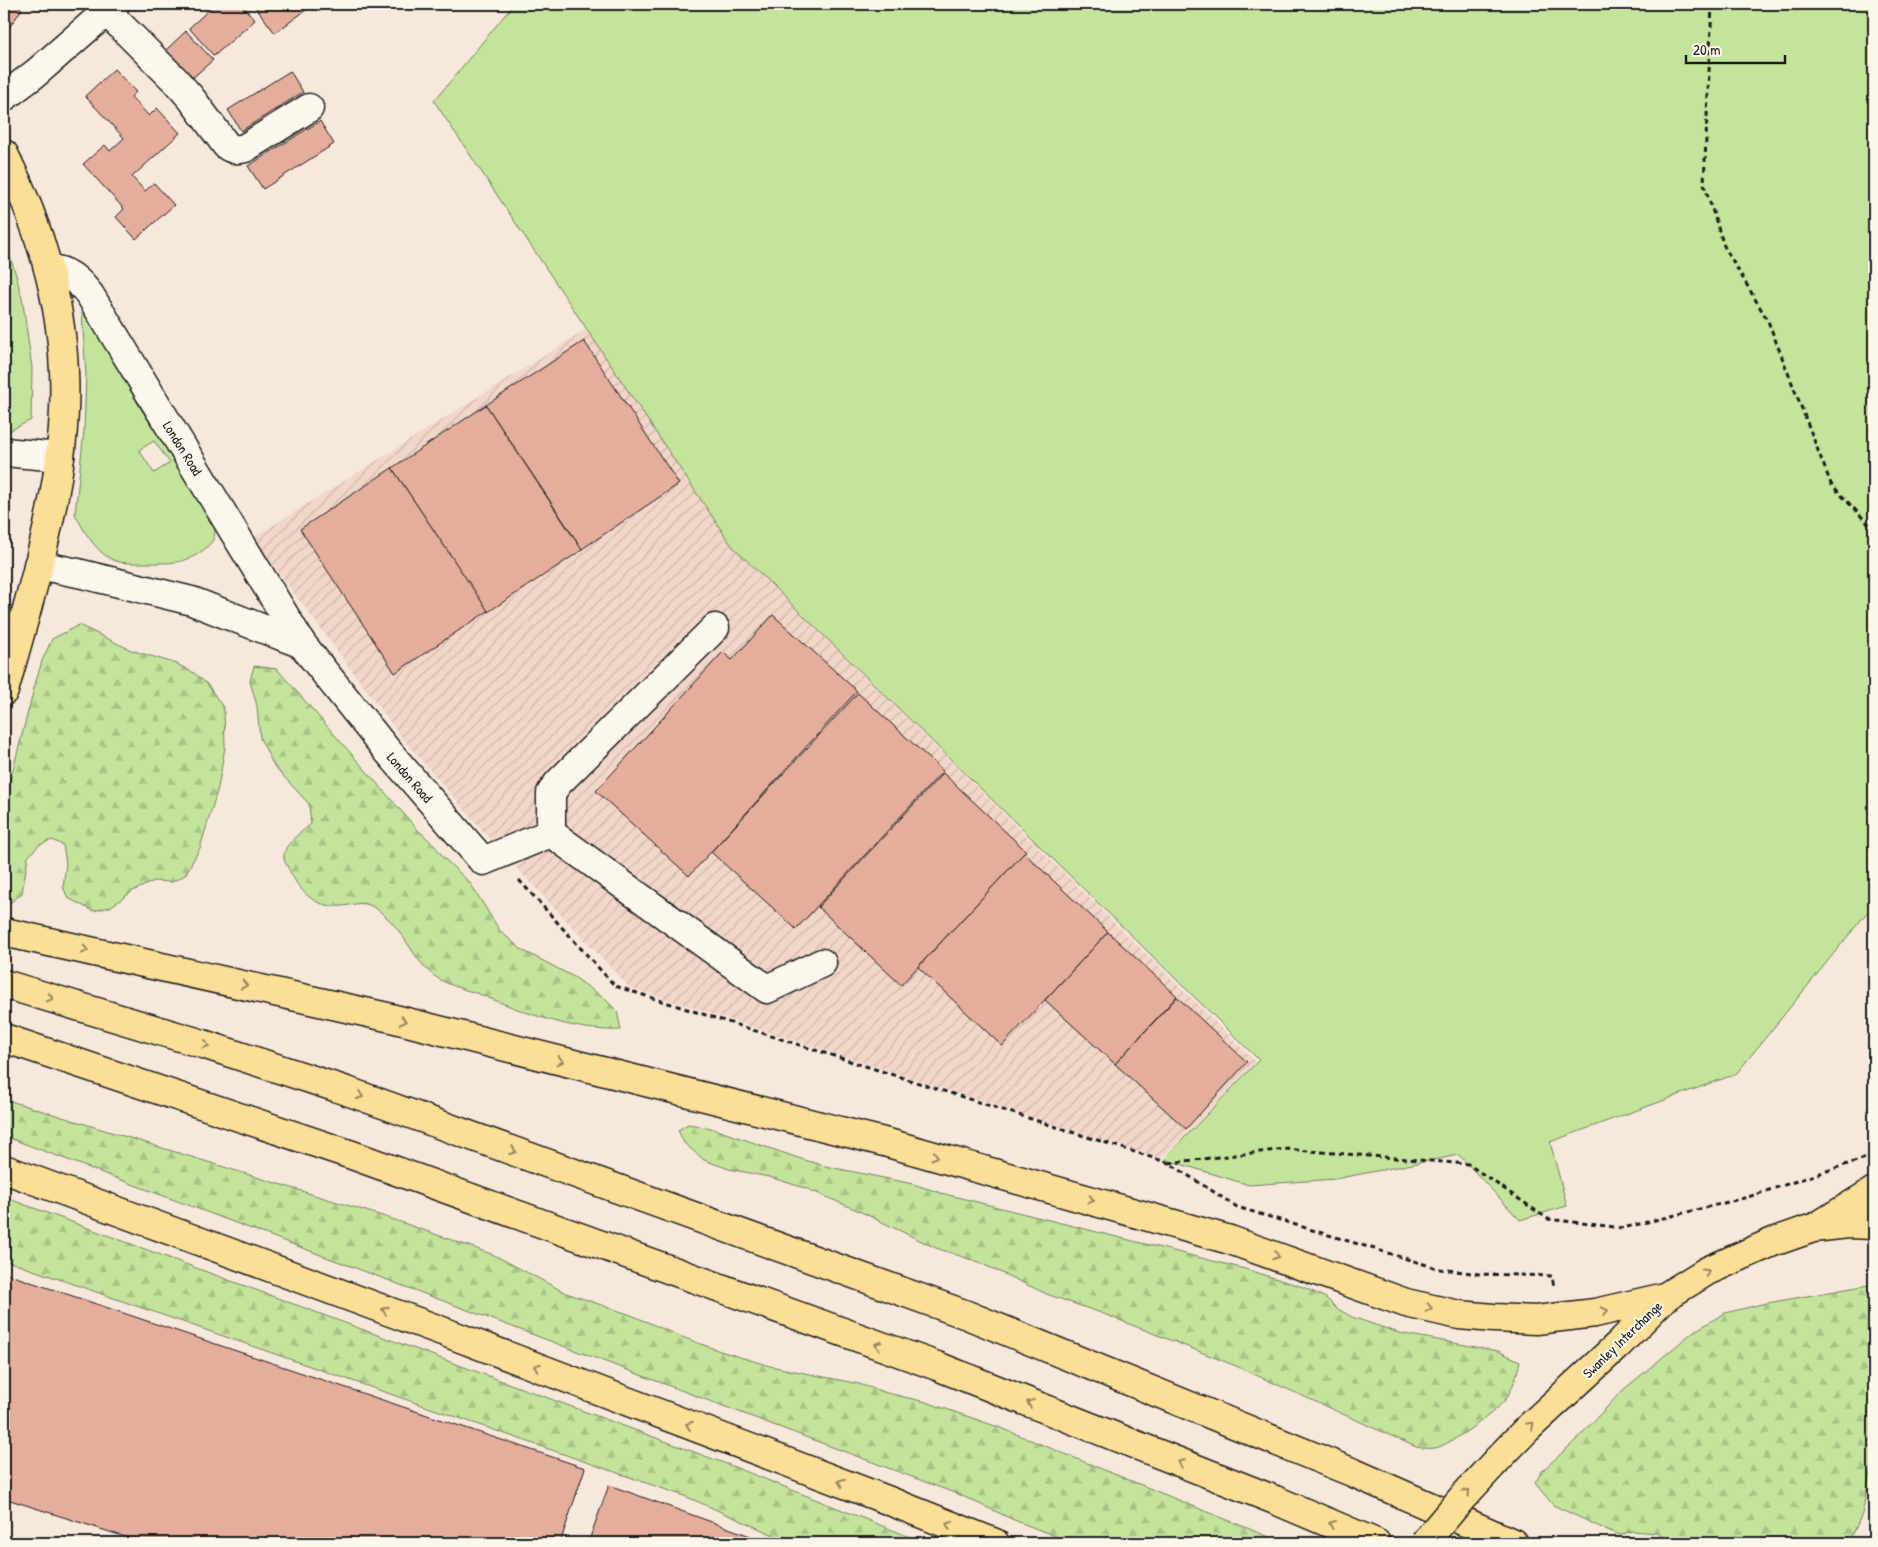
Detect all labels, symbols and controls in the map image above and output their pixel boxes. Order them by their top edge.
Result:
scale bar [1686,32,1784,64]
text: 20 m [1693,39,1720,60]
street label: London Road [159,417,207,479]
street label: London Road [383,748,437,807]
one-way arrow [81,944,90,955]
one-way arrow [240,980,249,990]
one-way arrow [46,993,54,1003]
one-way arrow [398,1015,407,1026]
one-way arrow [201,1039,210,1049]
one-way arrow [556,1055,564,1065]
one-way arrow [356,1090,364,1100]
one-way arrow [509,1145,517,1155]
one-way arrow [931,1150,940,1161]
one-way arrow [1087,1195,1095,1205]
one-way arrow [1271,1250,1279,1260]
one-way arrow [1701,1268,1710,1278]
street label: Swanley Interchange [1578,1296,1667,1383]
one-way arrow [1425,1302,1434,1313]
one-way arrow [381,1306,390,1316]
one-way arrow [1601,1306,1610,1317]
one-way arrow [874,1341,883,1351]
one-way arrow [533,1363,542,1373]
one-way arrow [1026,1399,1035,1409]
one-way arrow [685,1421,694,1431]
one-way arrow [1525,1422,1534,1431]
one-way arrow [1177,1458,1186,1469]
one-way arrow [837,1478,846,1489]
one-way arrow [1461,1489,1470,1498]
one-way arrow [1328,1519,1336,1529]
one-way arrow [945,1521,954,1531]

